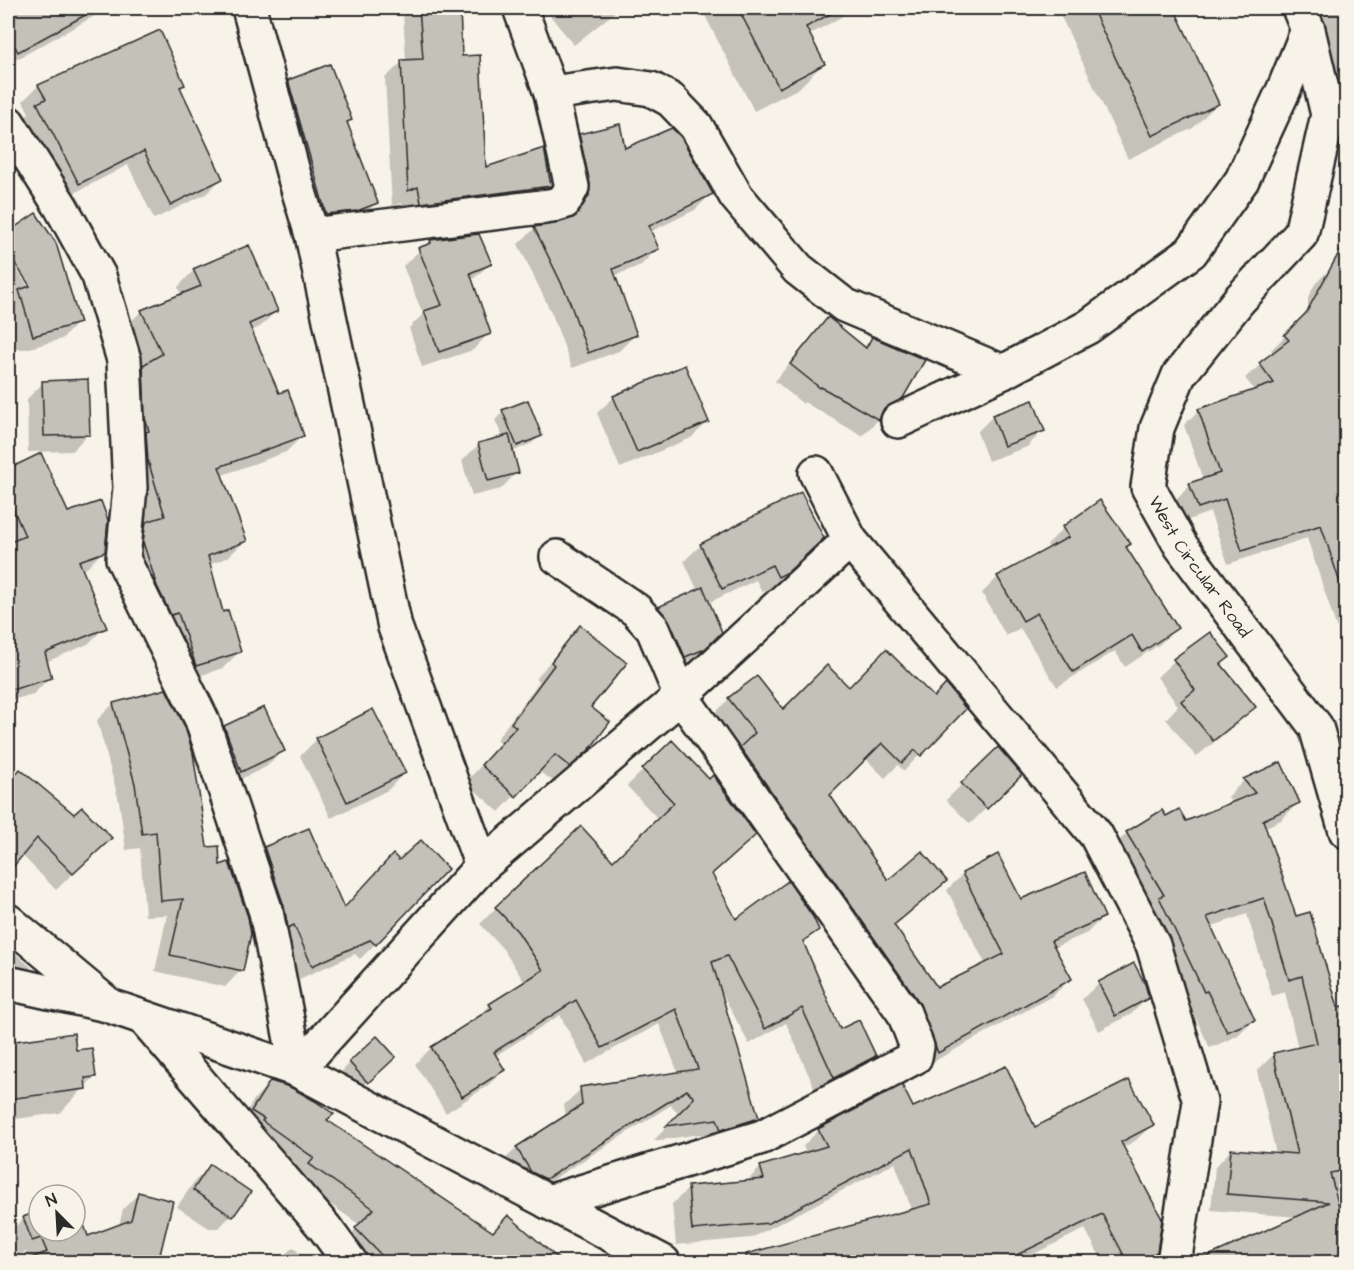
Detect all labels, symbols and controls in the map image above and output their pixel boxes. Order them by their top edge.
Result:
street label: West Circular Road [1142,491,1257,643]
north arrow [27,1183,87,1243]
text: N [42,1188,60,1212]

